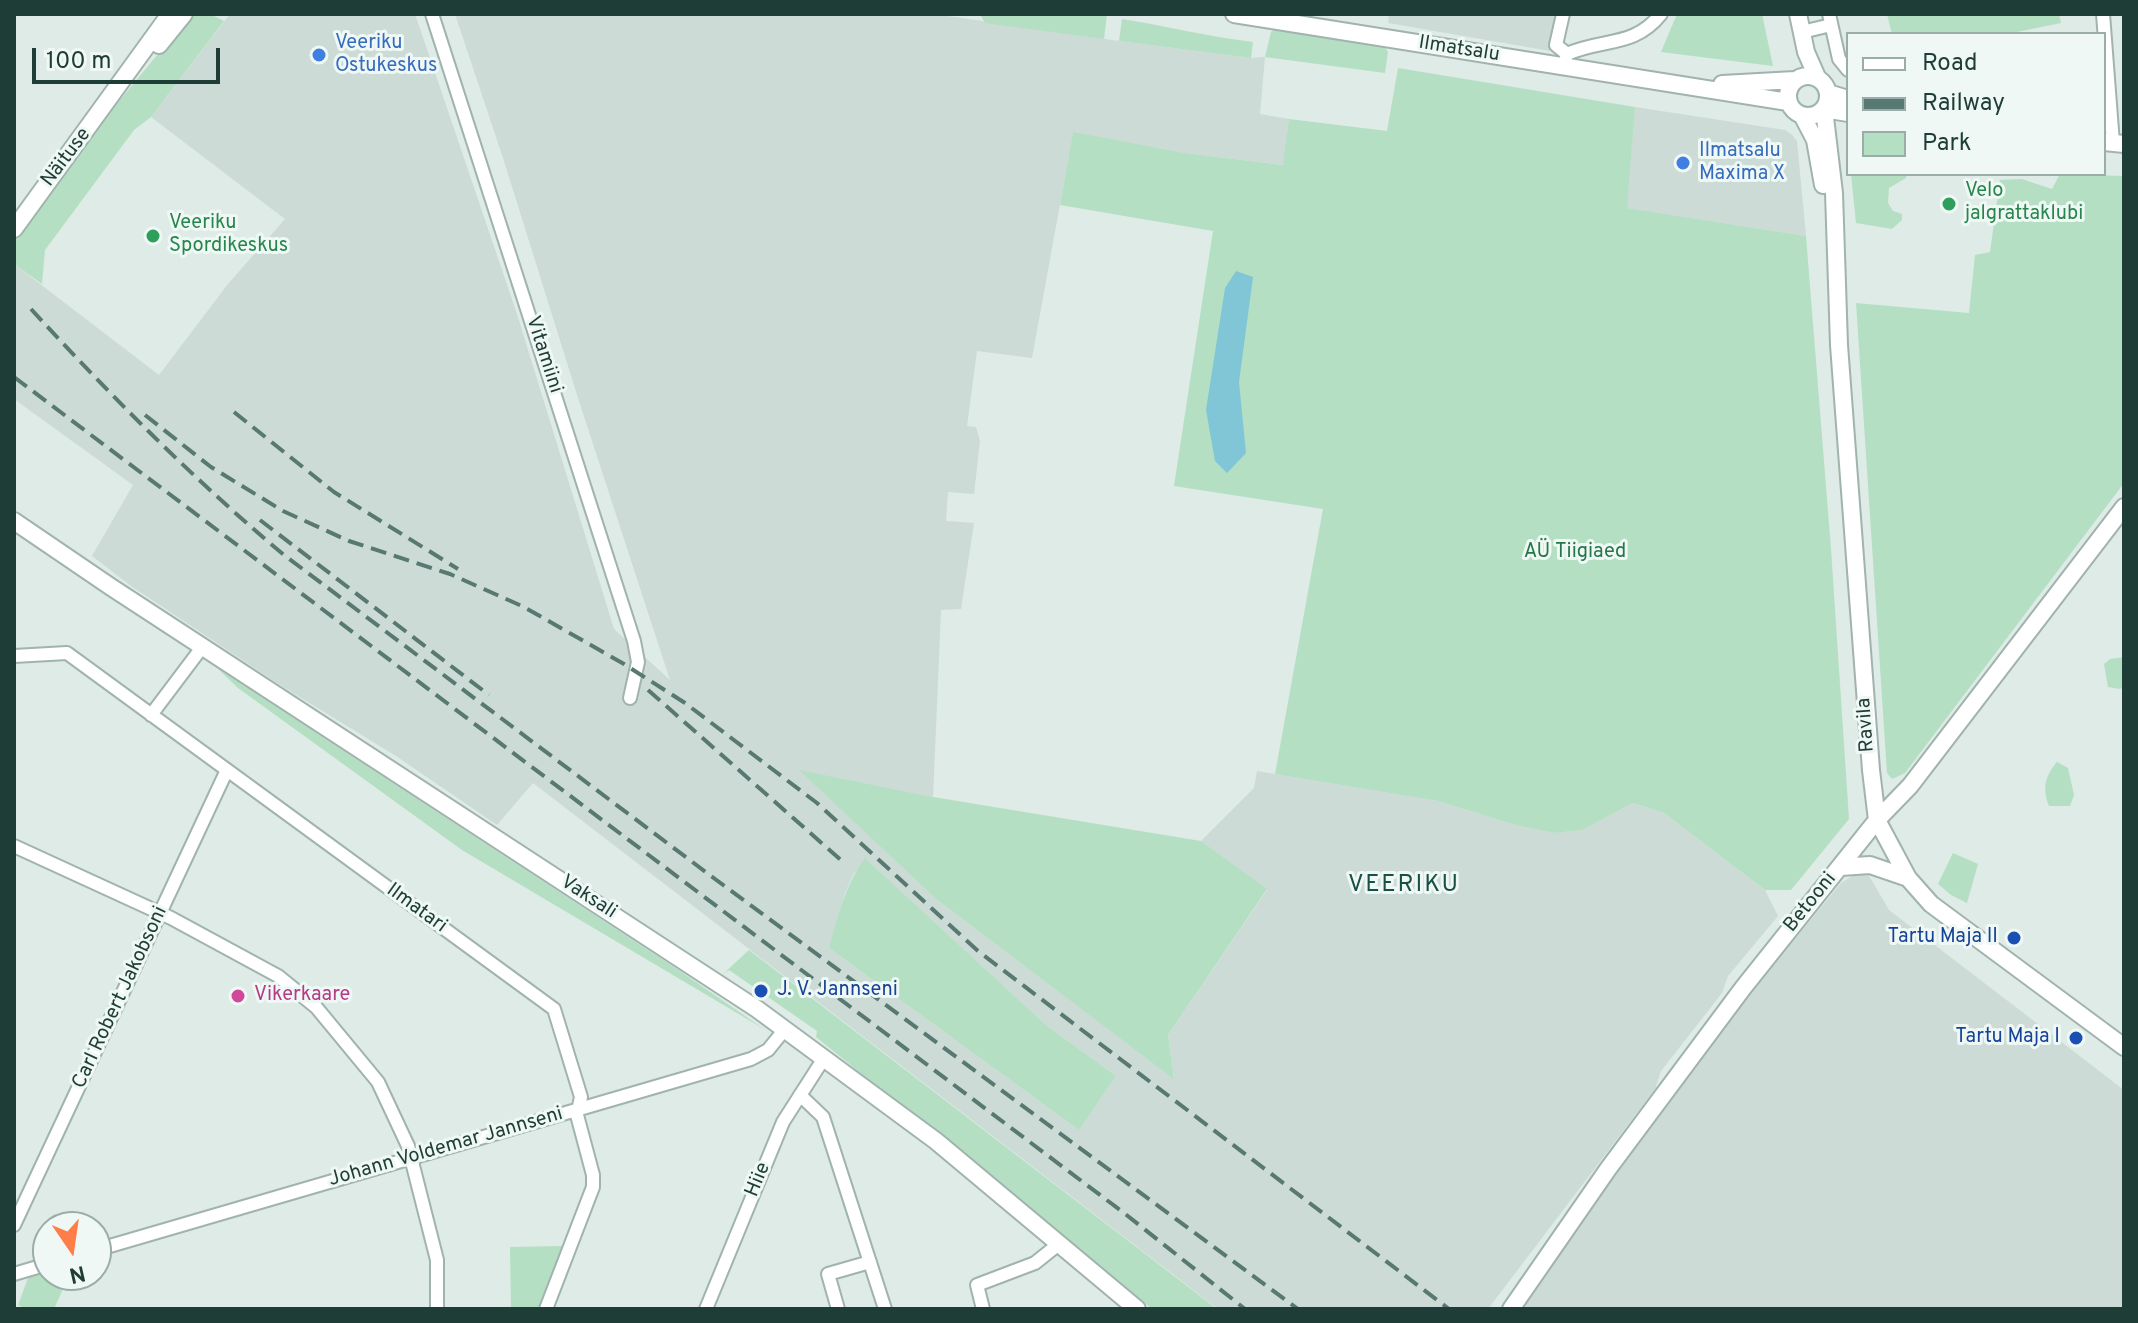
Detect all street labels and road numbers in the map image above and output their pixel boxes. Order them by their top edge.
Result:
street label: Ilmatsalu [1417,32,1501,68]
street label: Näituse [37,124,97,192]
street label: Vitamiini [519,313,567,397]
street label: Ravila [1853,697,1881,753]
street label: Betooni [1780,868,1842,938]
street label: Vaksali [555,871,621,925]
street label: Ilmatari [381,879,451,939]
street label: Carl Robert Jakobsoni [68,903,174,1093]
street label: Johann Voldemar Jannseni [326,1103,566,1193]
street label: Hiie [741,1159,777,1201]

